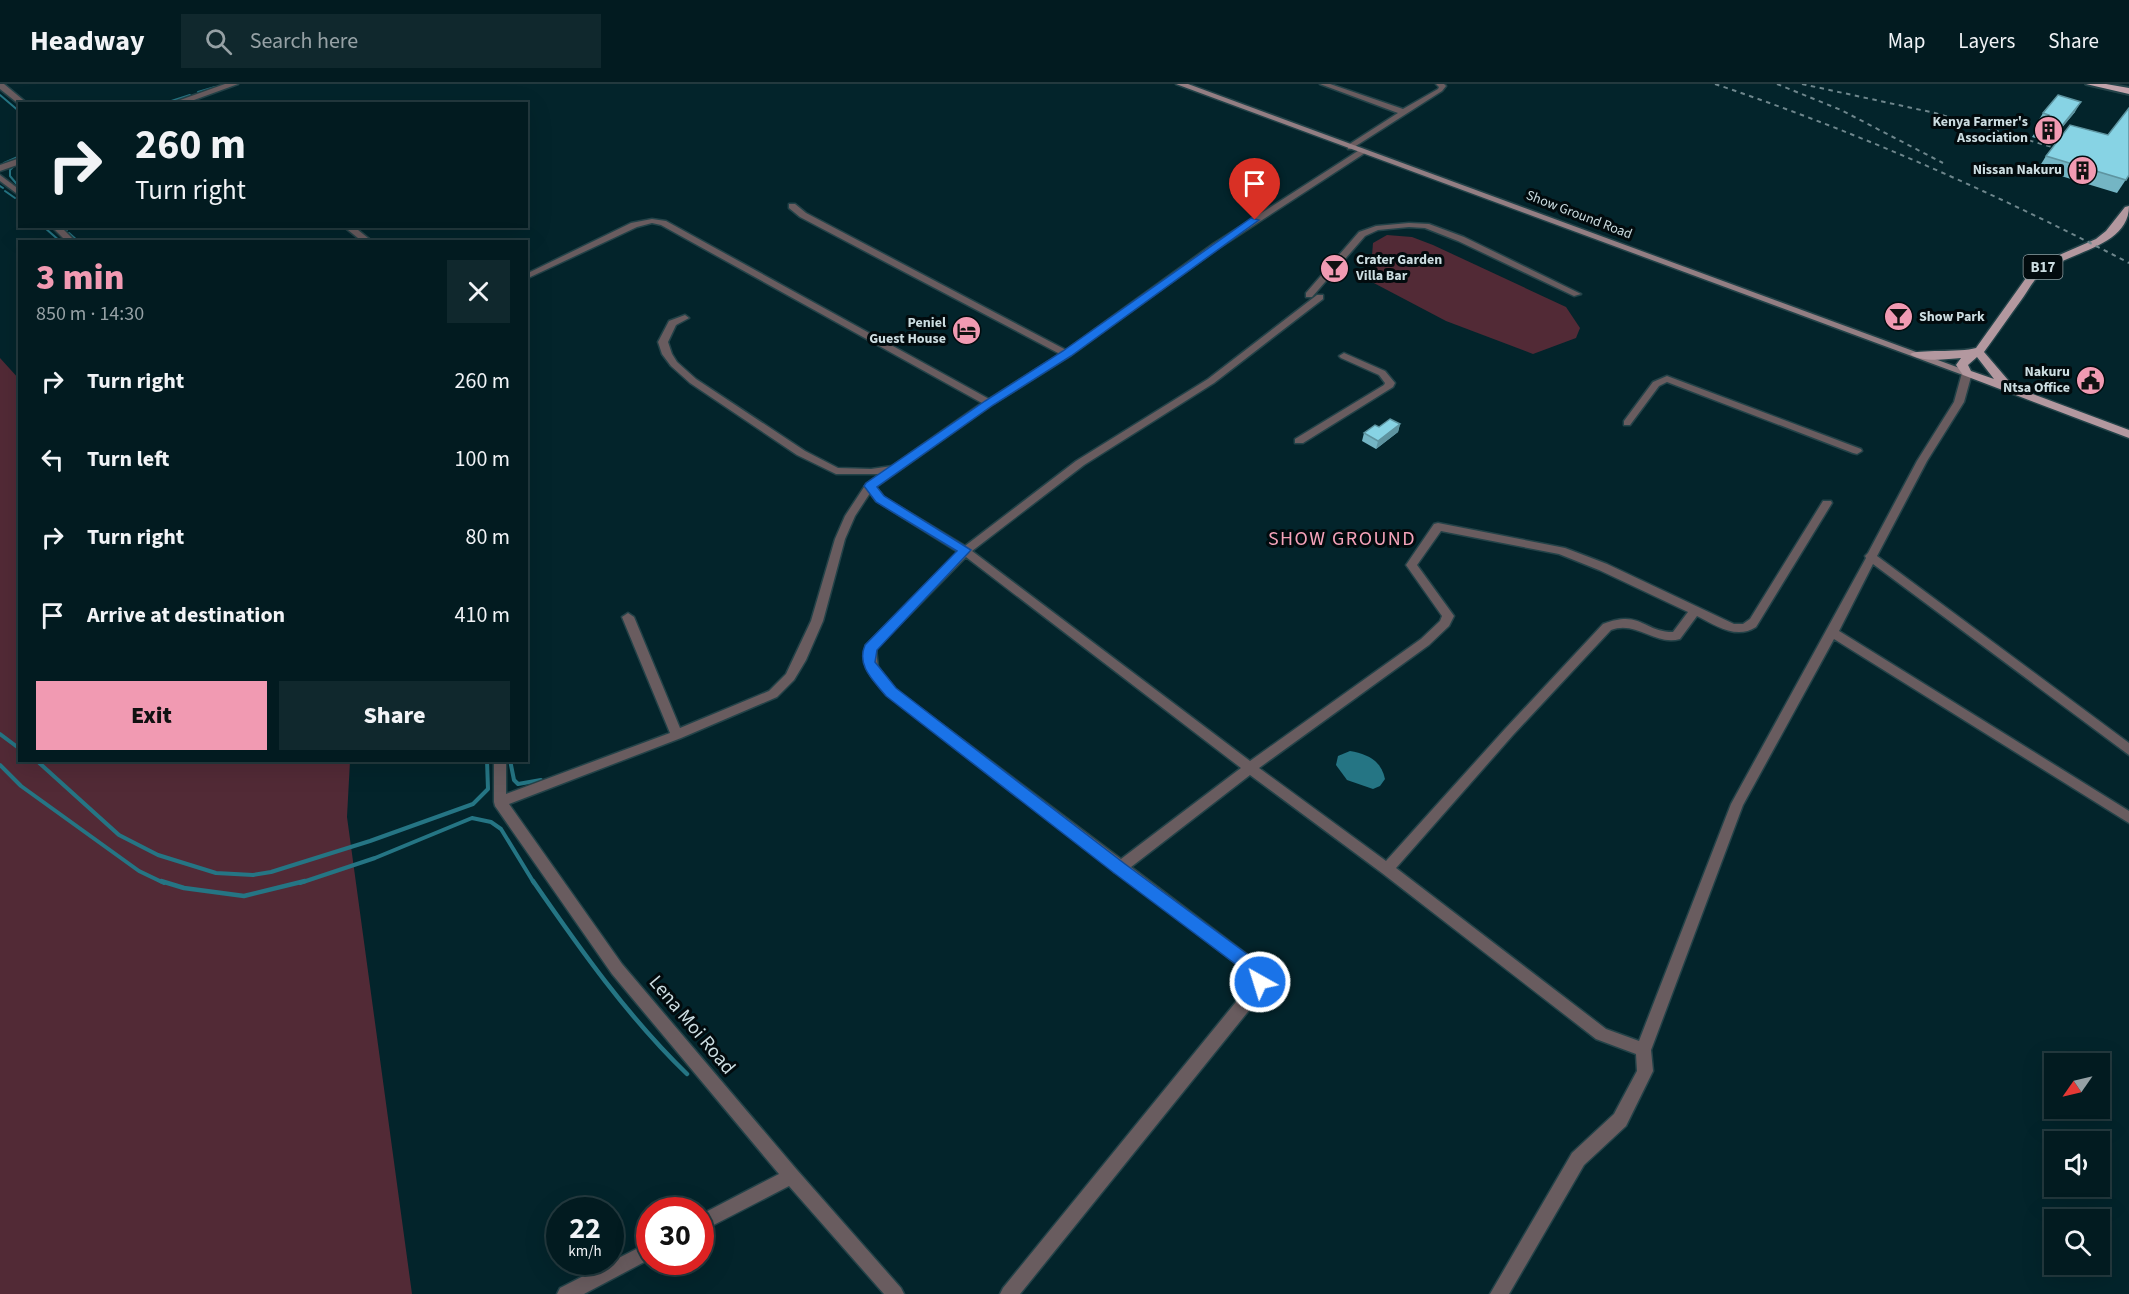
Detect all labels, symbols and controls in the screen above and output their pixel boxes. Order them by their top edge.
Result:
search box [181,14,601,68]
text: Headway [30,21,145,61]
icon: search [202,25,235,58]
text: Search here [250,25,358,57]
text: Map [1888,26,1925,56]
text: Layers [1958,26,2015,56]
text: Share [2048,26,2099,56]
place label: Kenya Farmer's Association [1932,112,2028,148]
building icon: Kenya Farmer's Association [2033,114,2065,146]
text: 260 m [135,115,246,175]
icon: right [36,126,114,204]
building icon: Nissan Nakuru [2067,154,2099,186]
pin [1229,158,1280,220]
place label: Nissan Nakuru [1973,160,2062,180]
icon: arrive [1238,167,1271,200]
text: Turn right [135,171,246,210]
street label: Show Ground Road [1523,186,1635,244]
place label: Crater Garden Villa Bar [1355,250,1442,286]
text: 3 min [36,252,124,303]
bar icon: Crater Garden Villa Bar [1319,252,1351,284]
road number: B17 [2024,255,2062,279]
button: close [447,260,510,323]
text: 850 m · 14:30 [36,300,144,328]
bar icon: Show Park [1882,301,1914,333]
place label: Show Park [1919,307,1985,327]
place label: Peniel Guest House [869,313,946,349]
hotel icon: Peniel Guest House [951,315,983,347]
place label: Nakuru Ntsa Office [2003,362,2070,398]
public building icon: Nakuru Ntsa Office [2075,364,2107,396]
icon: right [36,365,69,398]
text: Turn right [87,365,184,397]
text: 260 m [455,365,510,397]
icon: left [36,443,69,476]
text: Turn left [87,443,169,475]
text: 100 m [455,443,510,475]
icon: right [36,521,69,554]
text: Turn right [87,521,184,553]
text: 80 m [465,521,510,553]
district label: SHOW GROUND [1268,525,1416,553]
icon: arrive [36,599,69,632]
text: Arrive at destination [87,599,285,631]
text: 410 m [455,599,510,631]
button: Exit [36,681,267,750]
button: Share [279,681,510,750]
position arrow [1228,950,1292,1014]
street label: Lena Moi Road [642,969,742,1081]
north arrow [2044,1053,2110,1119]
map controls [2044,1053,2110,1275]
button: sound [2044,1131,2110,1197]
speed limit sign: 30 [636,1197,714,1275]
text: 22 [569,1207,601,1250]
button: search [2044,1209,2110,1275]
text: km/h [568,1241,602,1262]

